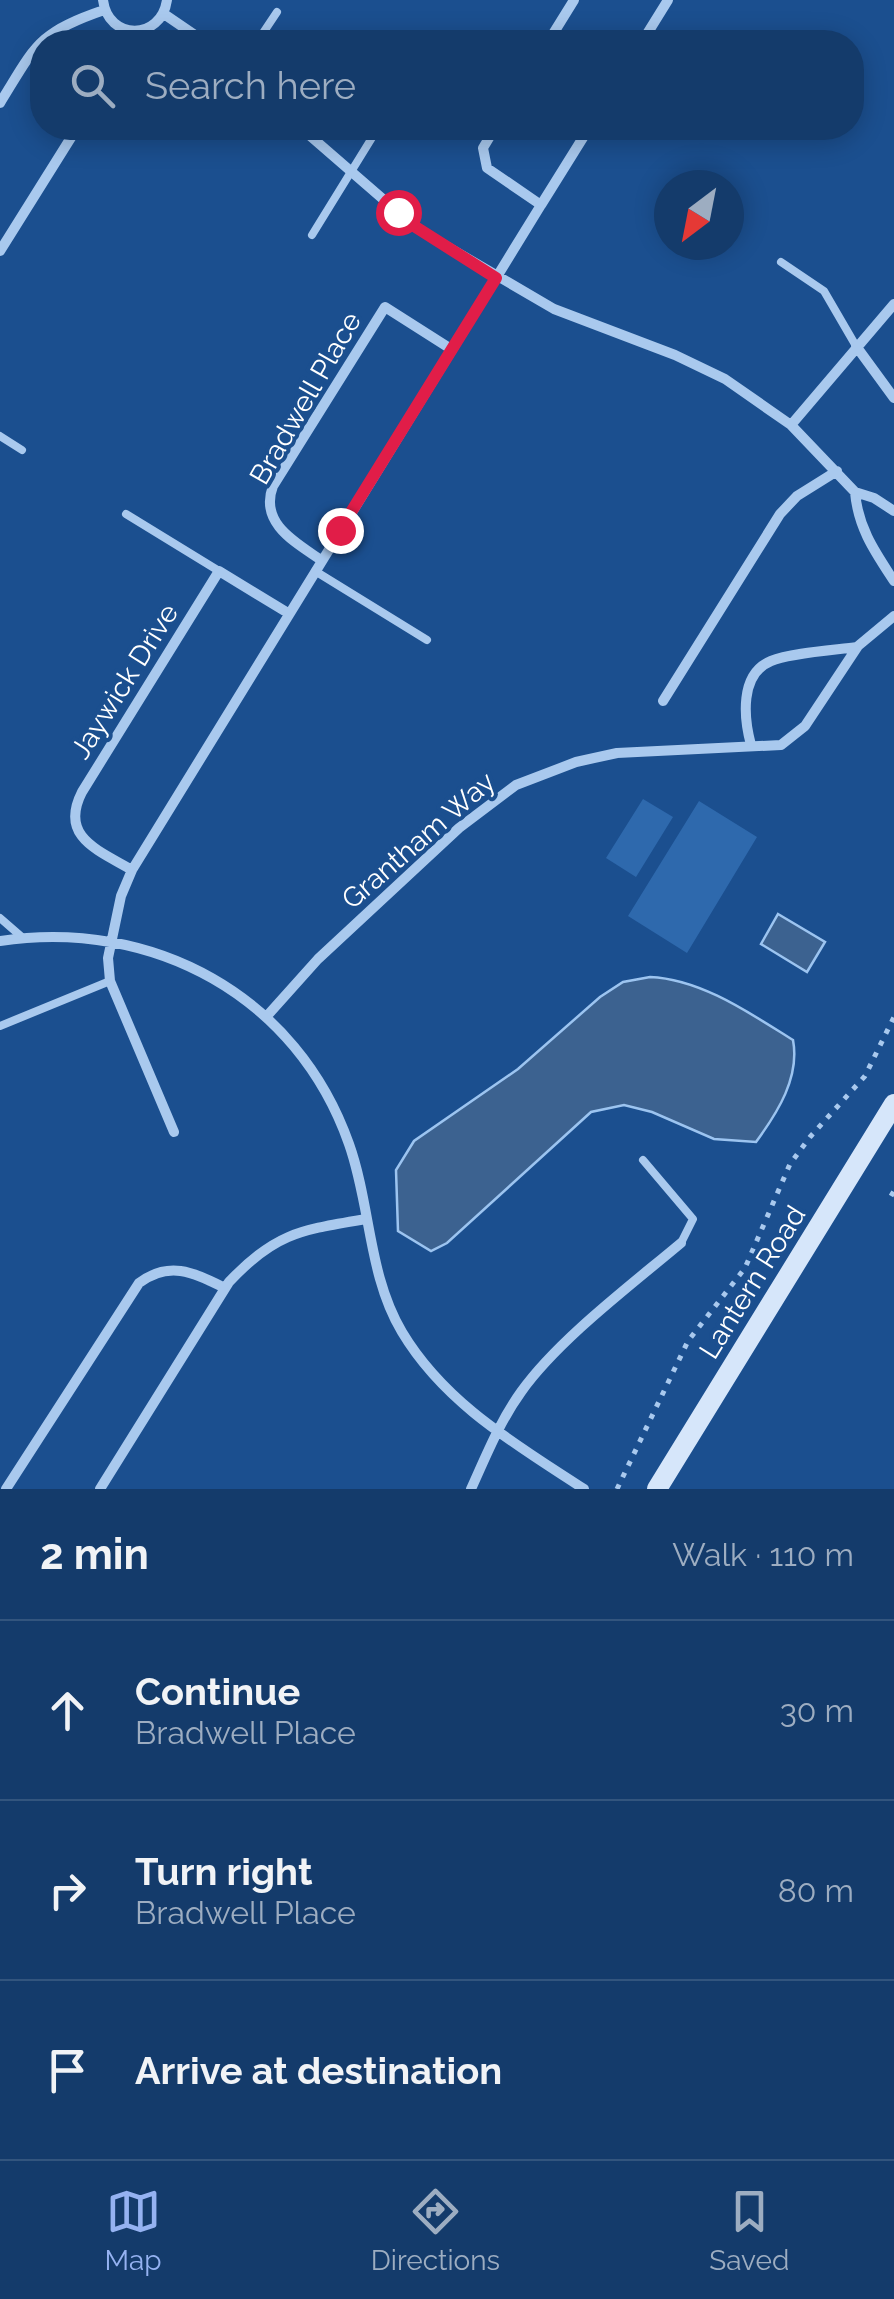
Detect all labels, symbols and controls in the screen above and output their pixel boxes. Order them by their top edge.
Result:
search box [30,30,864,140]
icon: search [65,58,120,113]
text: Search here [145,63,356,108]
north arrow [654,170,744,260]
route start [376,190,422,236]
street label: Bradwell Place [243,306,368,490]
route end [318,508,364,554]
street label: Jaywick Drive [64,598,185,765]
street label: Grantham Way [335,765,502,916]
street label: Lantern Road [692,1200,812,1365]
text: 2 min [40,1530,149,1579]
text: Walk · 110 m [672,1536,854,1573]
text: Continue [135,1669,300,1714]
icon: ahead [40,1683,95,1738]
text: 30 m [780,1692,854,1729]
text: Bradwell Place [135,1714,356,1751]
text: Turn right [135,1849,312,1894]
icon: right [40,1863,95,1918]
text: 80 m [778,1872,854,1909]
text: Bradwell Place [135,1894,356,1931]
icon: arrive [40,2043,95,2098]
text: Arrive at destination [135,2048,502,2093]
tab: Map [105,2184,162,2277]
tab: Directions [371,2184,500,2277]
tab: Saved [709,2184,789,2277]

